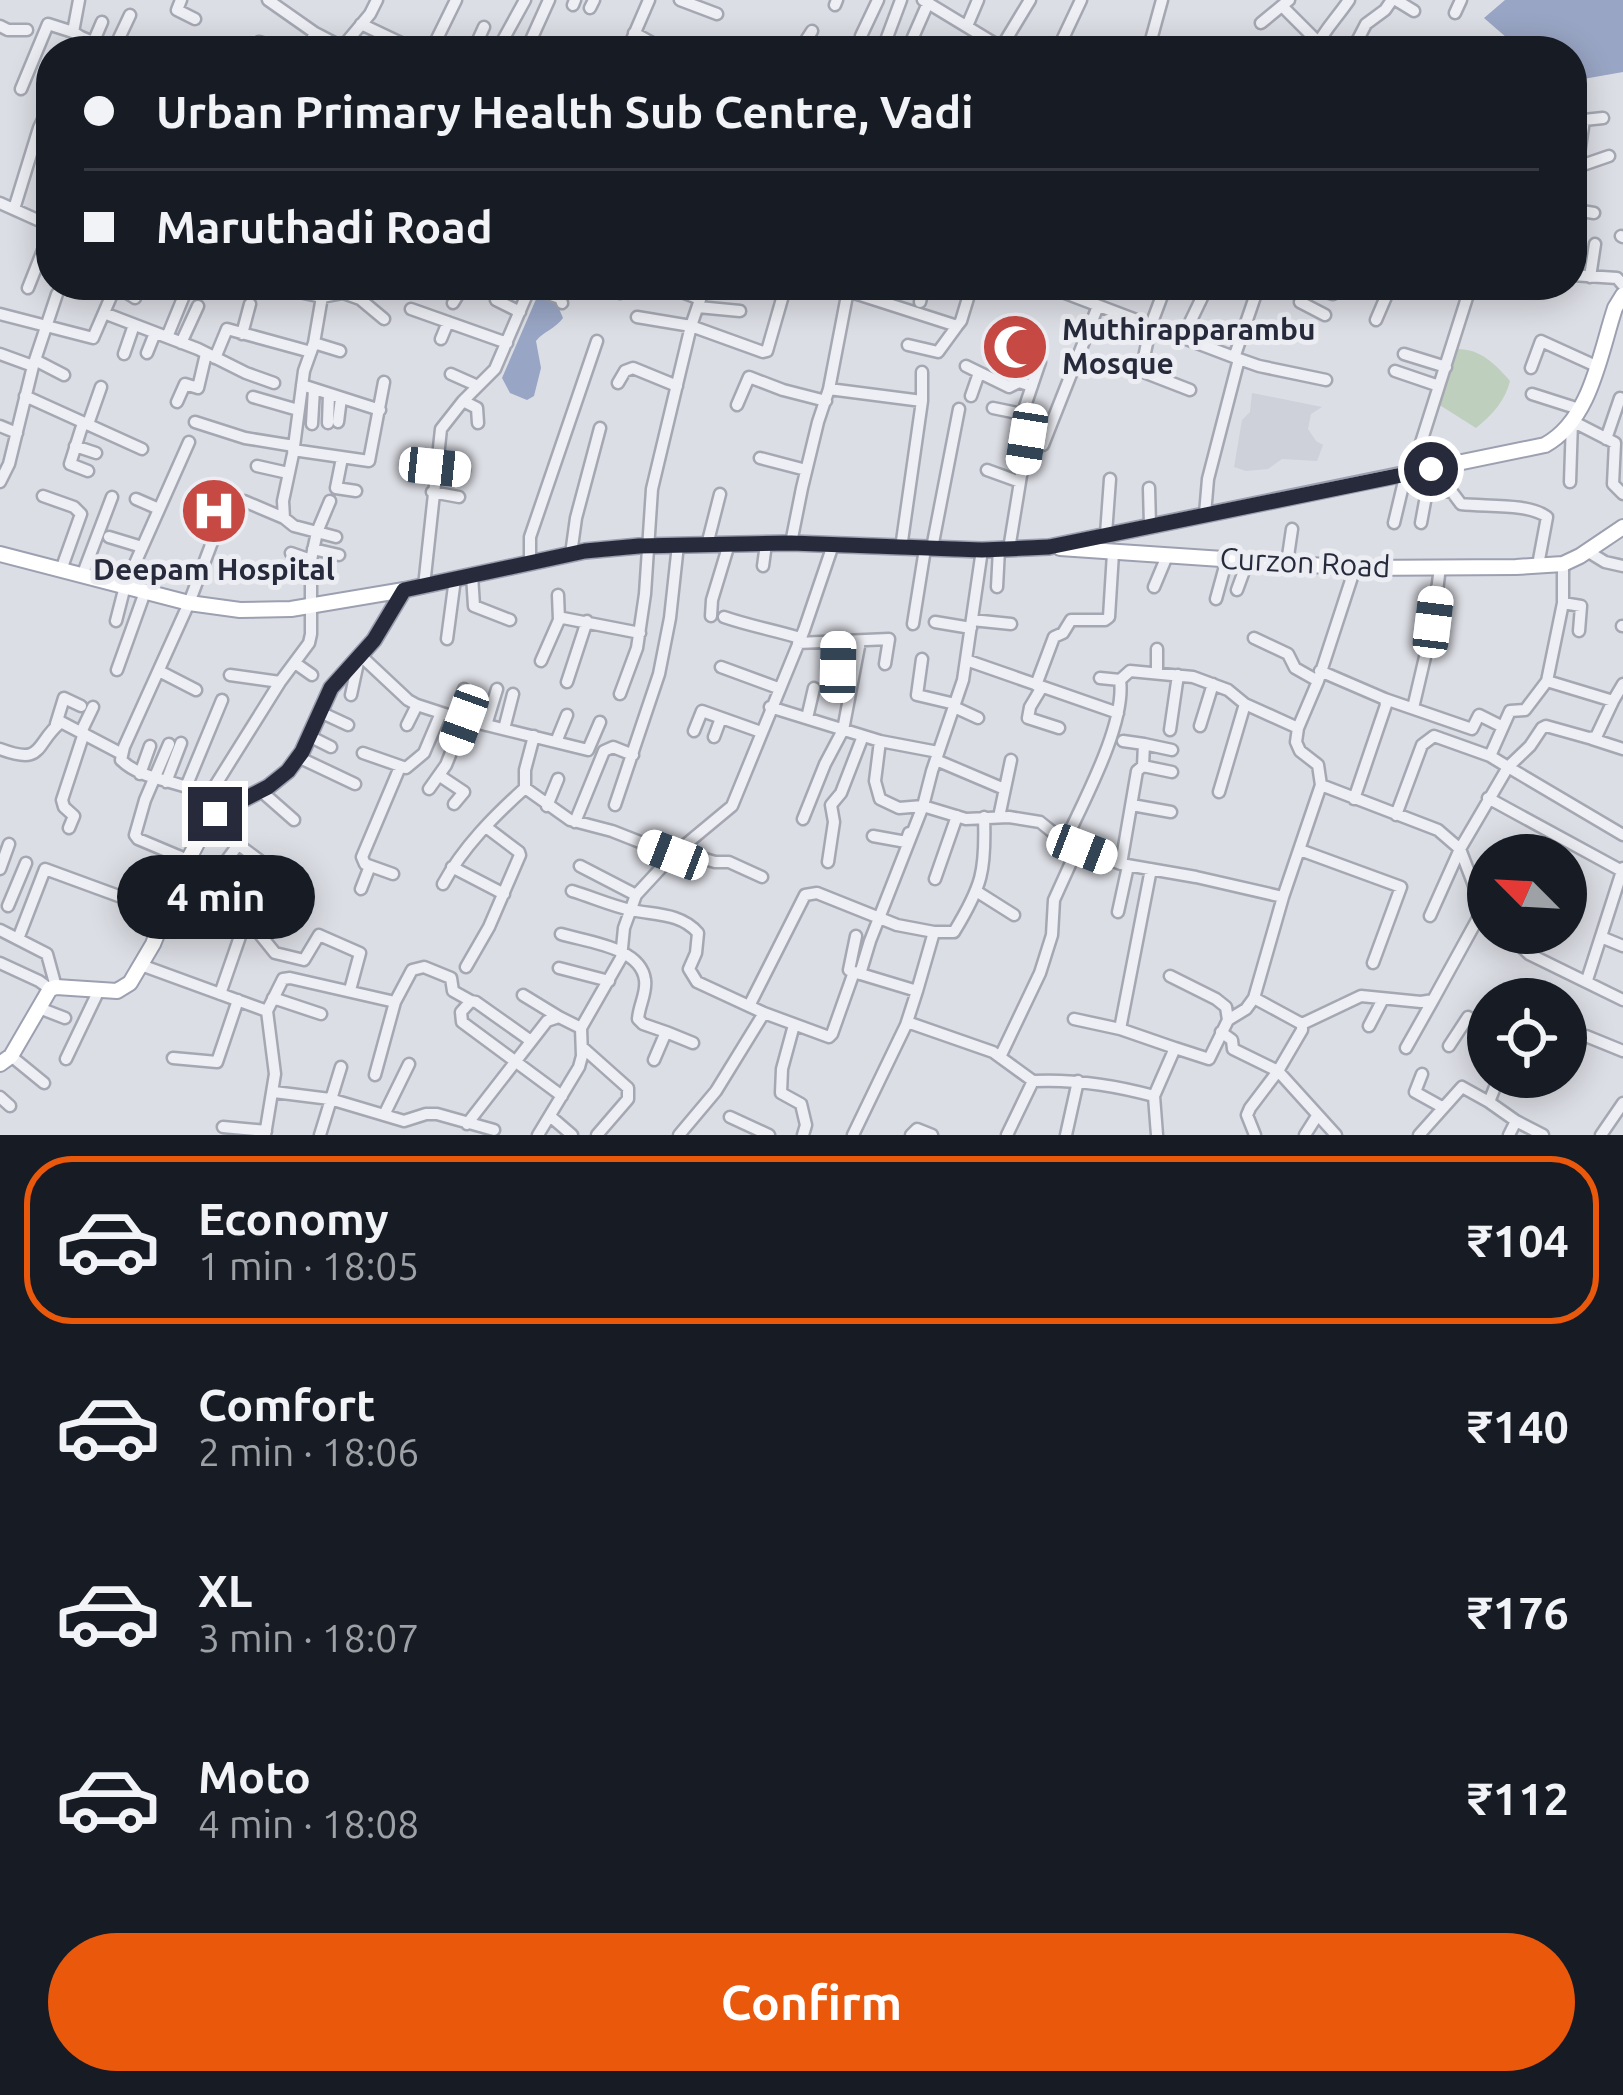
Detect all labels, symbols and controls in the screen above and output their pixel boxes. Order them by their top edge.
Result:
text: Urban Primary Health Sub Centre, Vadi [156,86,974,137]
text: Maruthadi Road [156,201,493,252]
mosque icon: Muthirapparambu Mosque [980,312,1050,382]
place label: Muthirapparambu Mosque [1062,312,1315,380]
car [1004,401,1050,477]
route start [1404,442,1458,496]
car [397,445,473,489]
hospital icon: Deepam Hospital [179,476,249,546]
street label: Curzon Road [1219,541,1391,583]
place label: Deepam Hospital [93,552,335,586]
car [1411,584,1455,660]
car [819,631,857,703]
car [435,680,493,760]
route end [188,787,242,841]
car [1042,819,1122,879]
car [633,825,713,885]
north arrow [1467,834,1587,954]
map controls [1467,834,1587,1098]
callout: 4 min [116,856,314,940]
text: 4 min [167,875,265,918]
button: locate [1467,978,1587,1098]
icon: car [54,1186,162,1294]
text: Economy [198,1193,389,1244]
text: ₹104 [1467,1215,1569,1266]
text: 1 min · 18:05 [198,1244,419,1287]
icon: car [54,1372,162,1480]
text: Comfort [198,1379,375,1430]
text: ₹140 [1467,1401,1569,1452]
text: 2 min · 18:06 [198,1430,419,1473]
icon: car [54,1558,162,1666]
text: XL [198,1565,252,1616]
text: ₹176 [1467,1587,1569,1638]
text: 3 min · 18:07 [198,1616,419,1659]
icon: car [54,1744,162,1852]
text: Moto [198,1751,311,1802]
text: ₹112 [1467,1773,1569,1824]
text: 4 min · 18:08 [198,1802,419,1845]
button: Confirm [48,1933,1575,2071]

